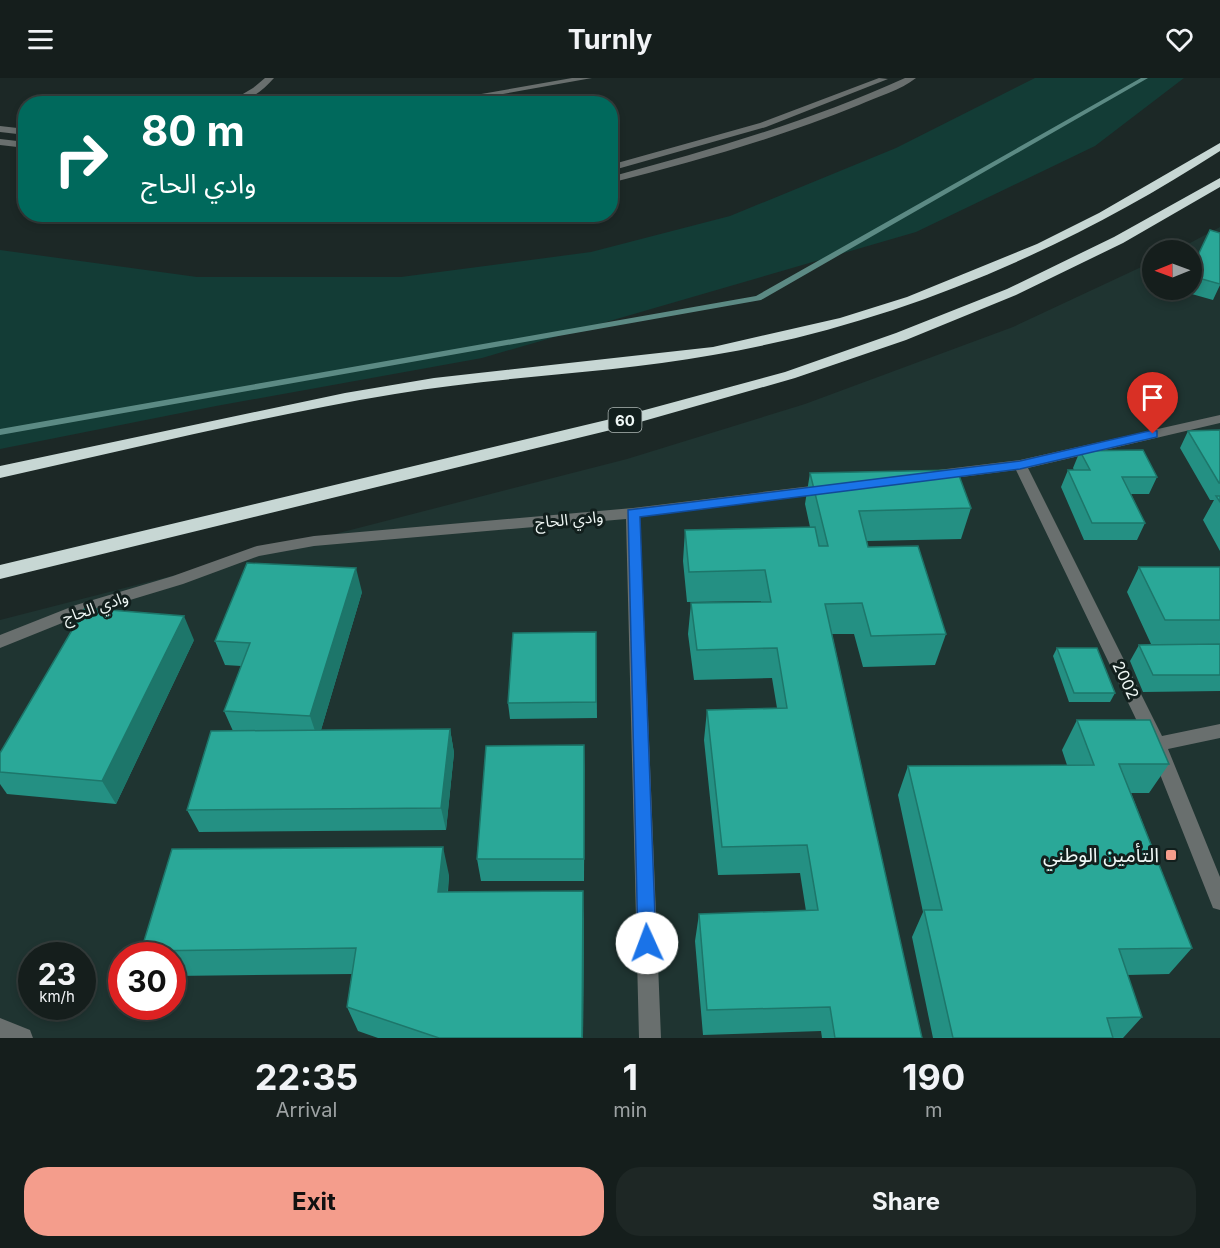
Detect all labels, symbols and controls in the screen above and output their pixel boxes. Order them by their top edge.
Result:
icon: menu [24,23,57,56]
text: Turnly [568,23,652,56]
icon: heart [1163,23,1196,56]
text: 80 m [141,105,245,156]
icon: right [42,120,120,198]
text: وادي الحاج [141,167,256,200]
north arrow [1142,240,1202,300]
map controls [1142,240,1202,300]
pin [1127,372,1178,434]
icon: arrive [1136,381,1169,414]
road number: 60 [608,408,642,432]
street label: وادي الحاج [534,506,604,535]
street label: وادي الحاج [59,586,132,630]
street label: 2002 [1108,658,1144,702]
place label: التأمين الوطني [1043,843,1159,871]
marker: التأمين الوطني [1164,848,1178,862]
position arrow [615,911,679,975]
speed limit sign: 30 [108,942,186,1020]
text: 23 [38,956,76,992]
text: km/h [39,987,75,1006]
text: 22:35 [255,1055,358,1099]
text: 1 [622,1055,638,1099]
text: 190 [902,1055,965,1099]
text: Arrival [276,1098,337,1122]
text: min [613,1098,647,1122]
text: m [925,1098,942,1122]
button: Exit [24,1167,604,1236]
button: Share [616,1167,1196,1236]

